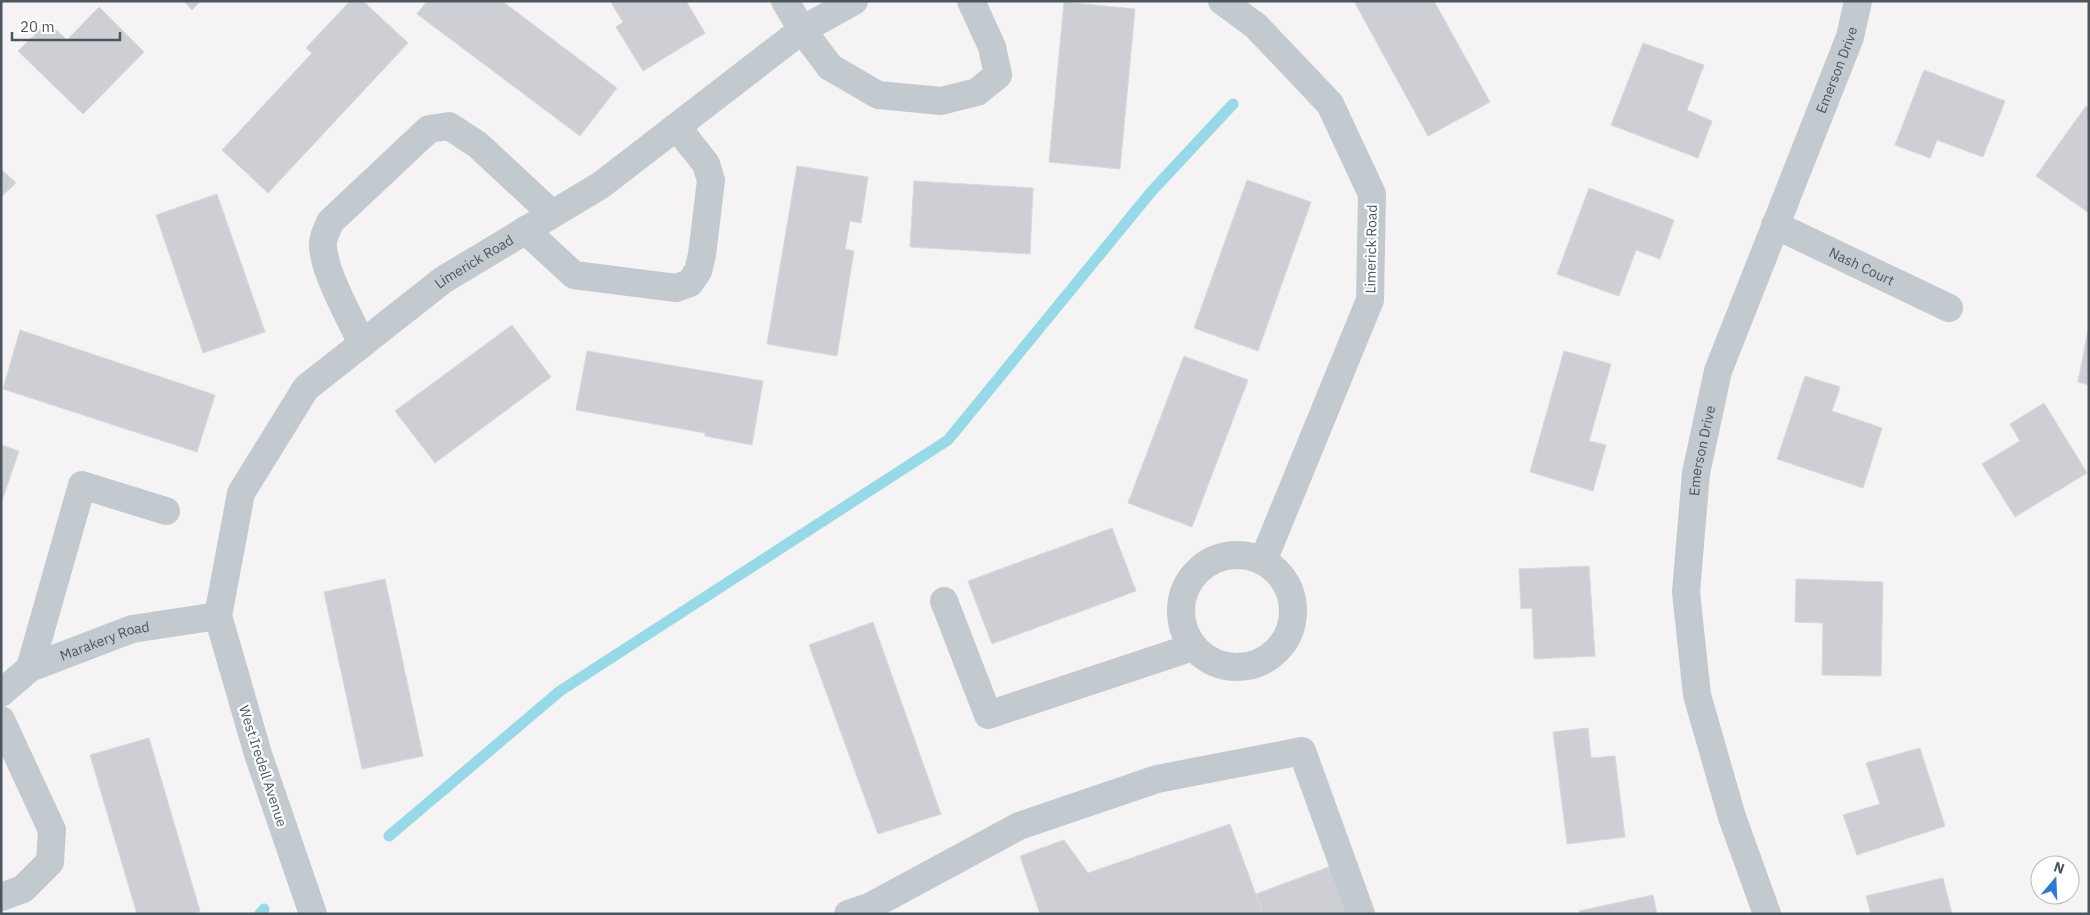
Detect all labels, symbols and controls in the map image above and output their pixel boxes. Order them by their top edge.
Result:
scale bar [12,10,120,42]
text: 20 m [20,17,55,36]
street label: Emerson Drive [1812,25,1861,116]
street label: Limerick Road [1361,204,1381,294]
street label: Limerick Road [431,231,517,292]
street label: Nash Court [1826,243,1897,290]
street label: Emerson Drive [1685,404,1719,497]
street label: Marakery Road [57,617,151,665]
street label: West Iredell Avenue [235,703,291,829]
north arrow [2030,855,2080,905]
text: N [2052,858,2067,878]

